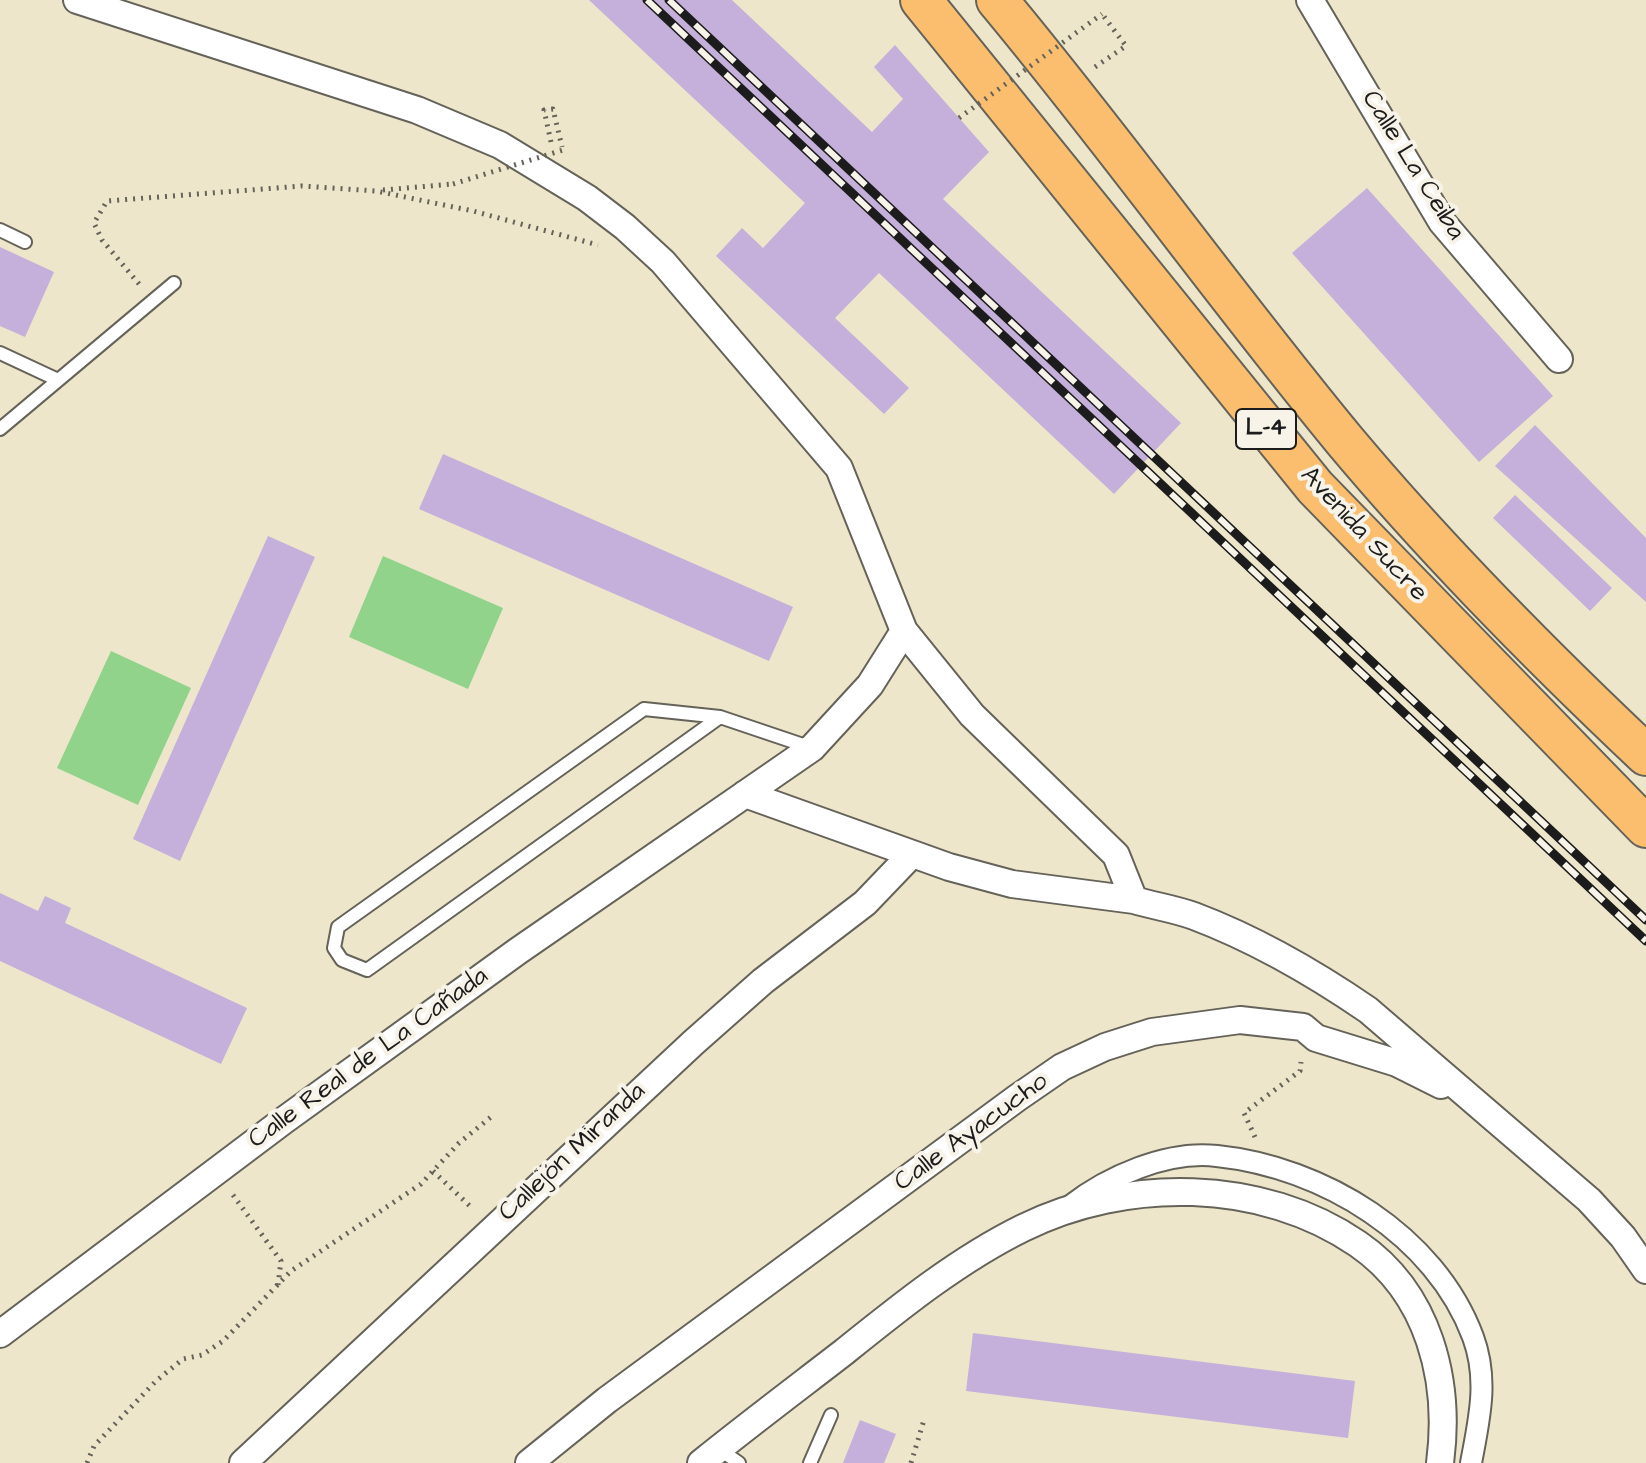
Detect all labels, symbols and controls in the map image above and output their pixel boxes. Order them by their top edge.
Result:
street label: Calle La Ceiba [1354,86,1470,246]
road number: L-4 [1236,409,1296,449]
street label: Avenida Sucre [1293,461,1433,609]
street label: Calle Real de La Cañada [243,962,495,1156]
street label: Calle Ayacucho [889,1067,1055,1199]
street label: Callejón Miranda [493,1077,653,1229]

